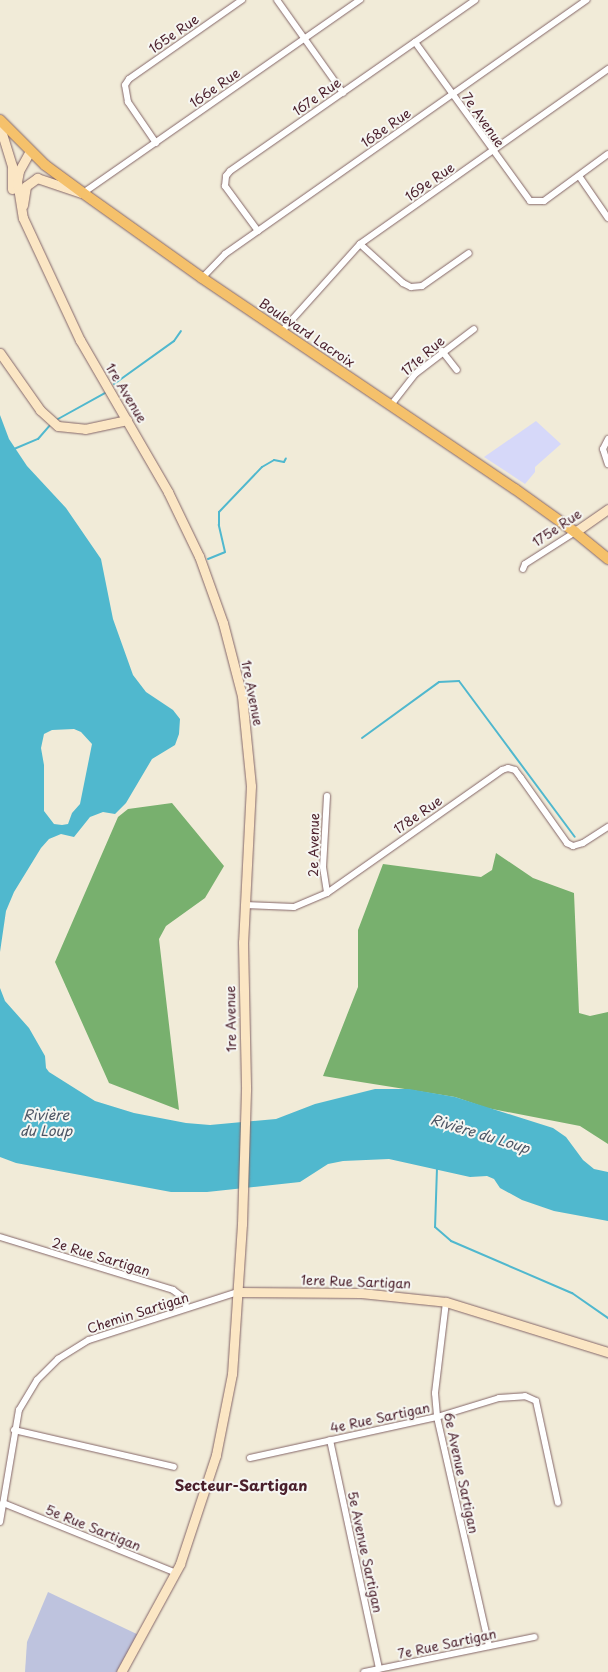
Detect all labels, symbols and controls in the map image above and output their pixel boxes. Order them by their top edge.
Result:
street label: 165e Rue [146,11,202,57]
street label: 166e Rue [187,65,243,111]
street label: 167e Rue [290,75,344,119]
street label: 7e Avenue [459,90,507,150]
street label: 168e Rue [358,105,414,151]
street label: 169e Rue [402,159,458,205]
street label: Boulevard Lacroix [256,295,358,371]
street label: 171e Rue [398,333,448,379]
street label: 1re Avenue [102,360,150,426]
street label: 175e Rue [530,506,584,550]
street label: 1re Avenue [238,658,266,728]
street label: 178e Rue [391,793,445,837]
street label: 2e Avenue [306,812,322,878]
street label: 1re Avenue [223,985,239,1053]
water label: Rivière du Loup [20,1107,72,1140]
water label: Rivière du Loup [428,1111,532,1157]
street label: 2e Rue Sartigan [49,1234,153,1280]
street label: 1ere Rue Sartigan [299,1272,413,1292]
street label: Chemin Sartigan [85,1289,191,1337]
street label: 4e Rue Sartigan [328,1400,432,1436]
street label: 6e Avenue Sartigan [440,1411,482,1535]
district label: Secteur-Sartigan [174,1476,308,1494]
street label: 5e Avenue Sartigan [345,1490,385,1614]
street label: 5e Rue Sartigan [42,1501,144,1555]
street label: 7e Rue Sartigan [396,1626,498,1662]

